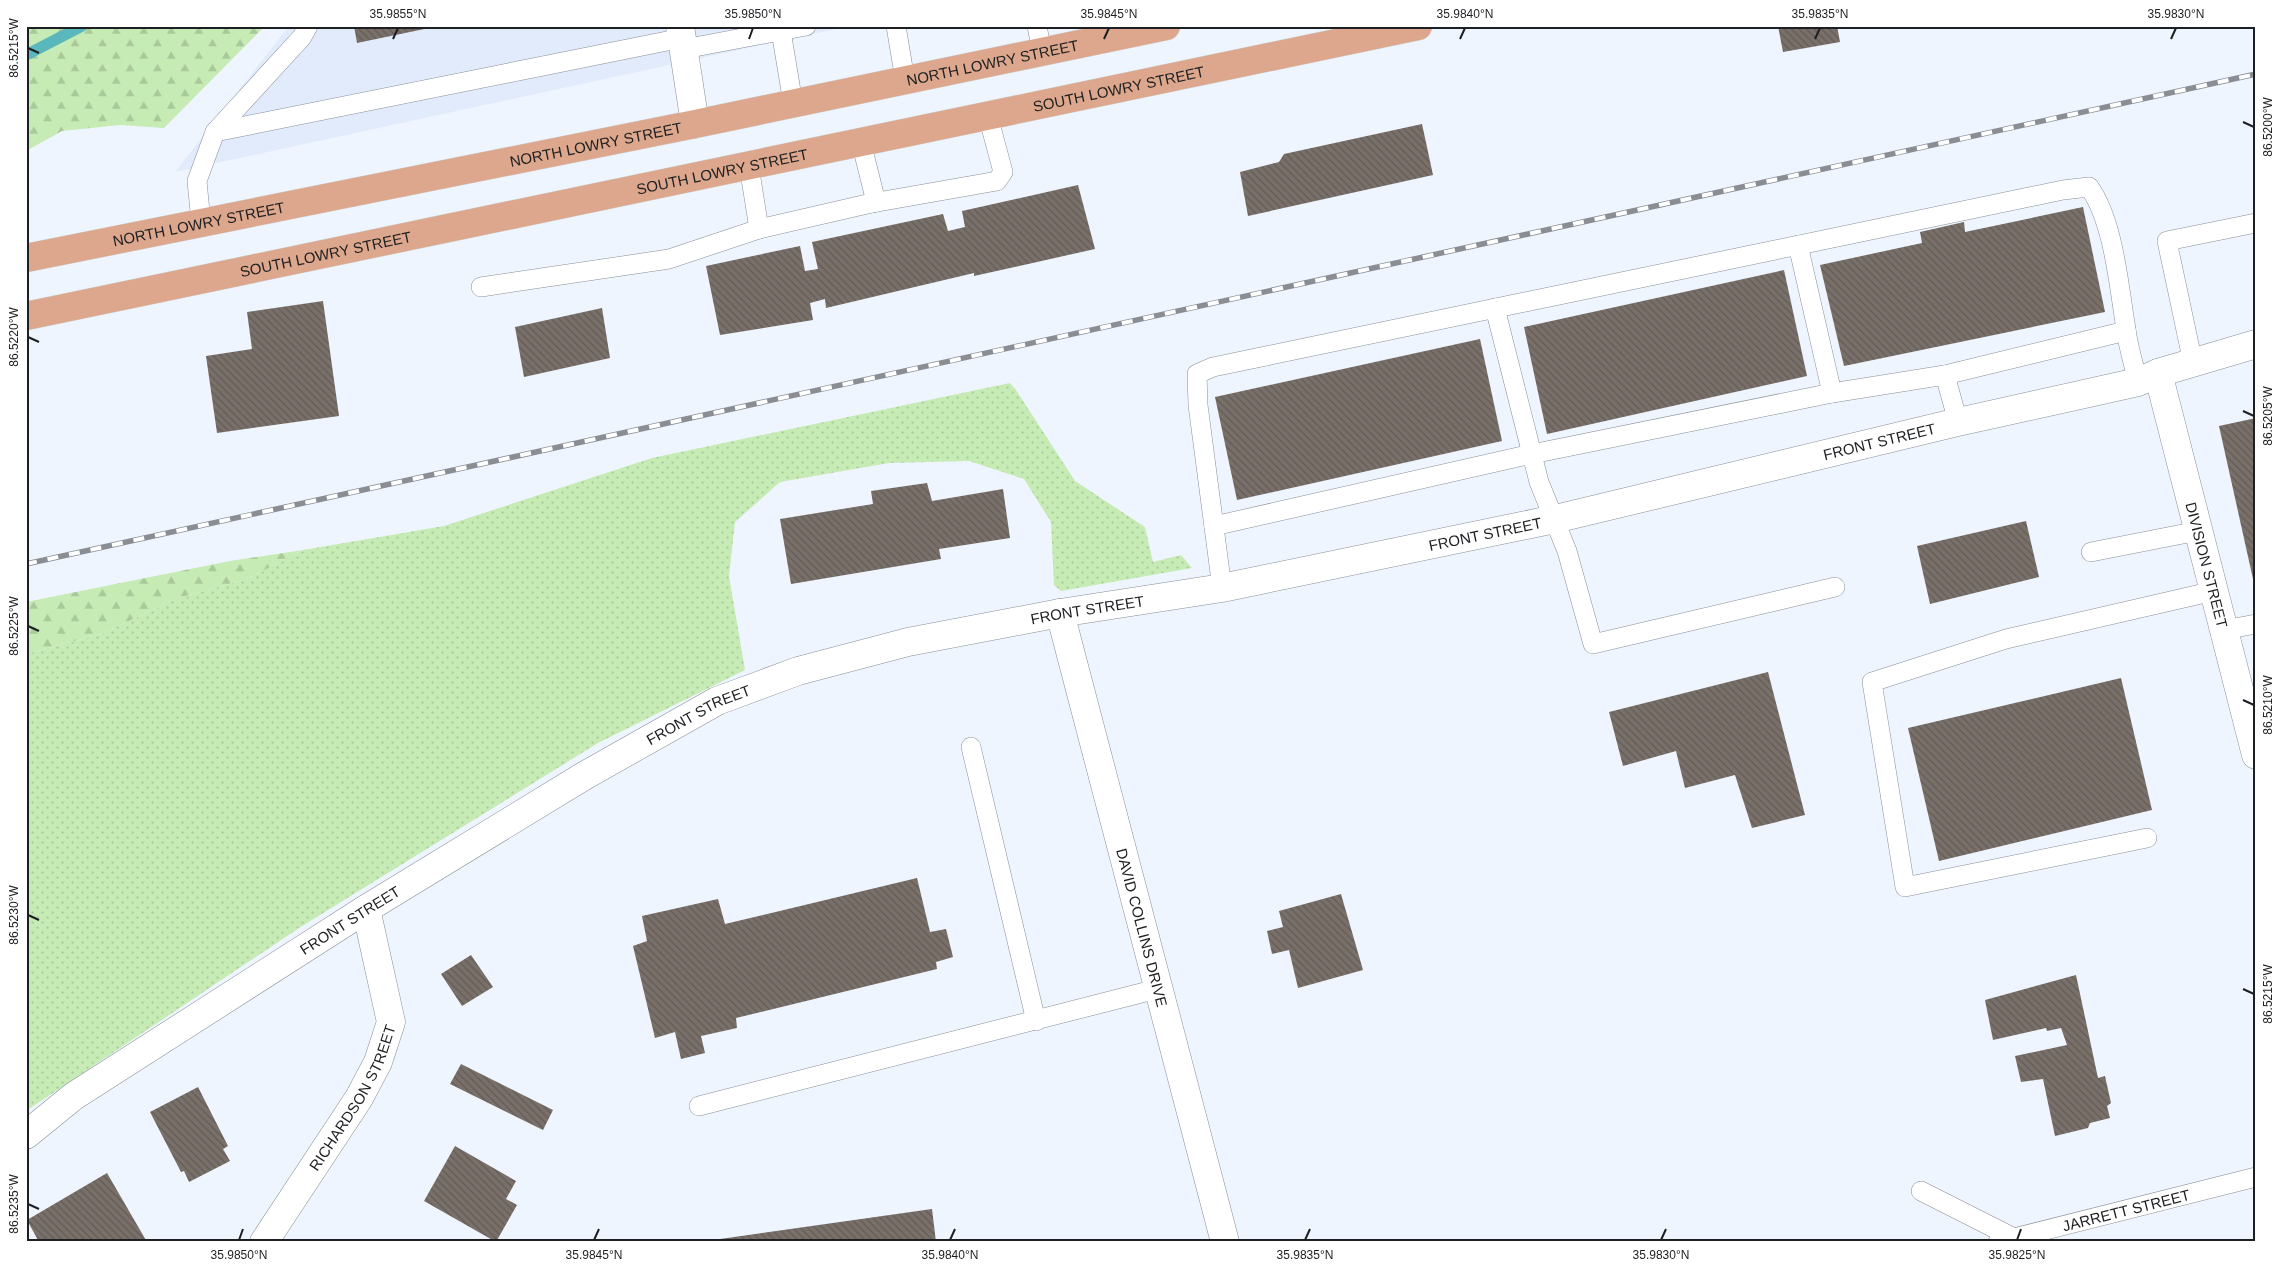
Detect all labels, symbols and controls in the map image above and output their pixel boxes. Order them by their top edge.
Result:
text: 35.9855°N [370,7,426,21]
text: 35.9850°N [725,7,781,21]
text: 35.9845°N [1081,7,1137,21]
text: 35.9840°N [1437,7,1493,21]
text: 35.9835°N [1792,7,1848,21]
text: 35.9830°N [2148,7,2204,21]
text: 86.5215°W [7,18,21,78]
street label: NORTH LOWRY STREET [905,36,1080,88]
street label: SOUTH LOWRY STREET [1031,62,1206,115]
text: 86.5200°W [2261,97,2275,157]
street label: NORTH LOWRY STREET [508,118,683,169]
street label: SOUTH LOWRY STREET [635,145,809,197]
street label: NORTH LOWRY STREET [111,198,286,249]
street label: SOUTH LOWRY STREET [238,227,413,280]
text: 86.5220°W [7,307,21,367]
text: 86.5205°W [2261,386,2275,446]
street label: FRONT STREET [1821,419,1937,463]
street label: DIVISION STREET [2183,500,2232,630]
street label: FRONT STREET [1427,514,1543,553]
street label: FRONT STREET [1029,592,1145,627]
text: 86.5225°W [7,596,21,656]
text: 86.5210°W [2261,675,2275,735]
street label: FRONT STREET [643,681,753,748]
street label: DAVID COLLINS DRIVE [1114,846,1171,1008]
street label: FRONT STREET [297,882,403,958]
text: 86.5230°W [7,885,21,945]
text: 86.5215°W [2261,964,2275,1024]
street label: RICHARDSON STREET [305,1022,398,1173]
text: 86.5235°W [7,1174,21,1234]
street label: JARRETT STREET [2061,1186,2191,1234]
text: 35.9850°N [211,1248,267,1262]
text: 35.9845°N [566,1248,622,1262]
text: 35.9840°N [922,1248,978,1262]
text: 35.9835°N [1277,1248,1333,1262]
text: 35.9830°N [1633,1248,1689,1262]
text: 35.9825°N [1989,1248,2045,1262]

